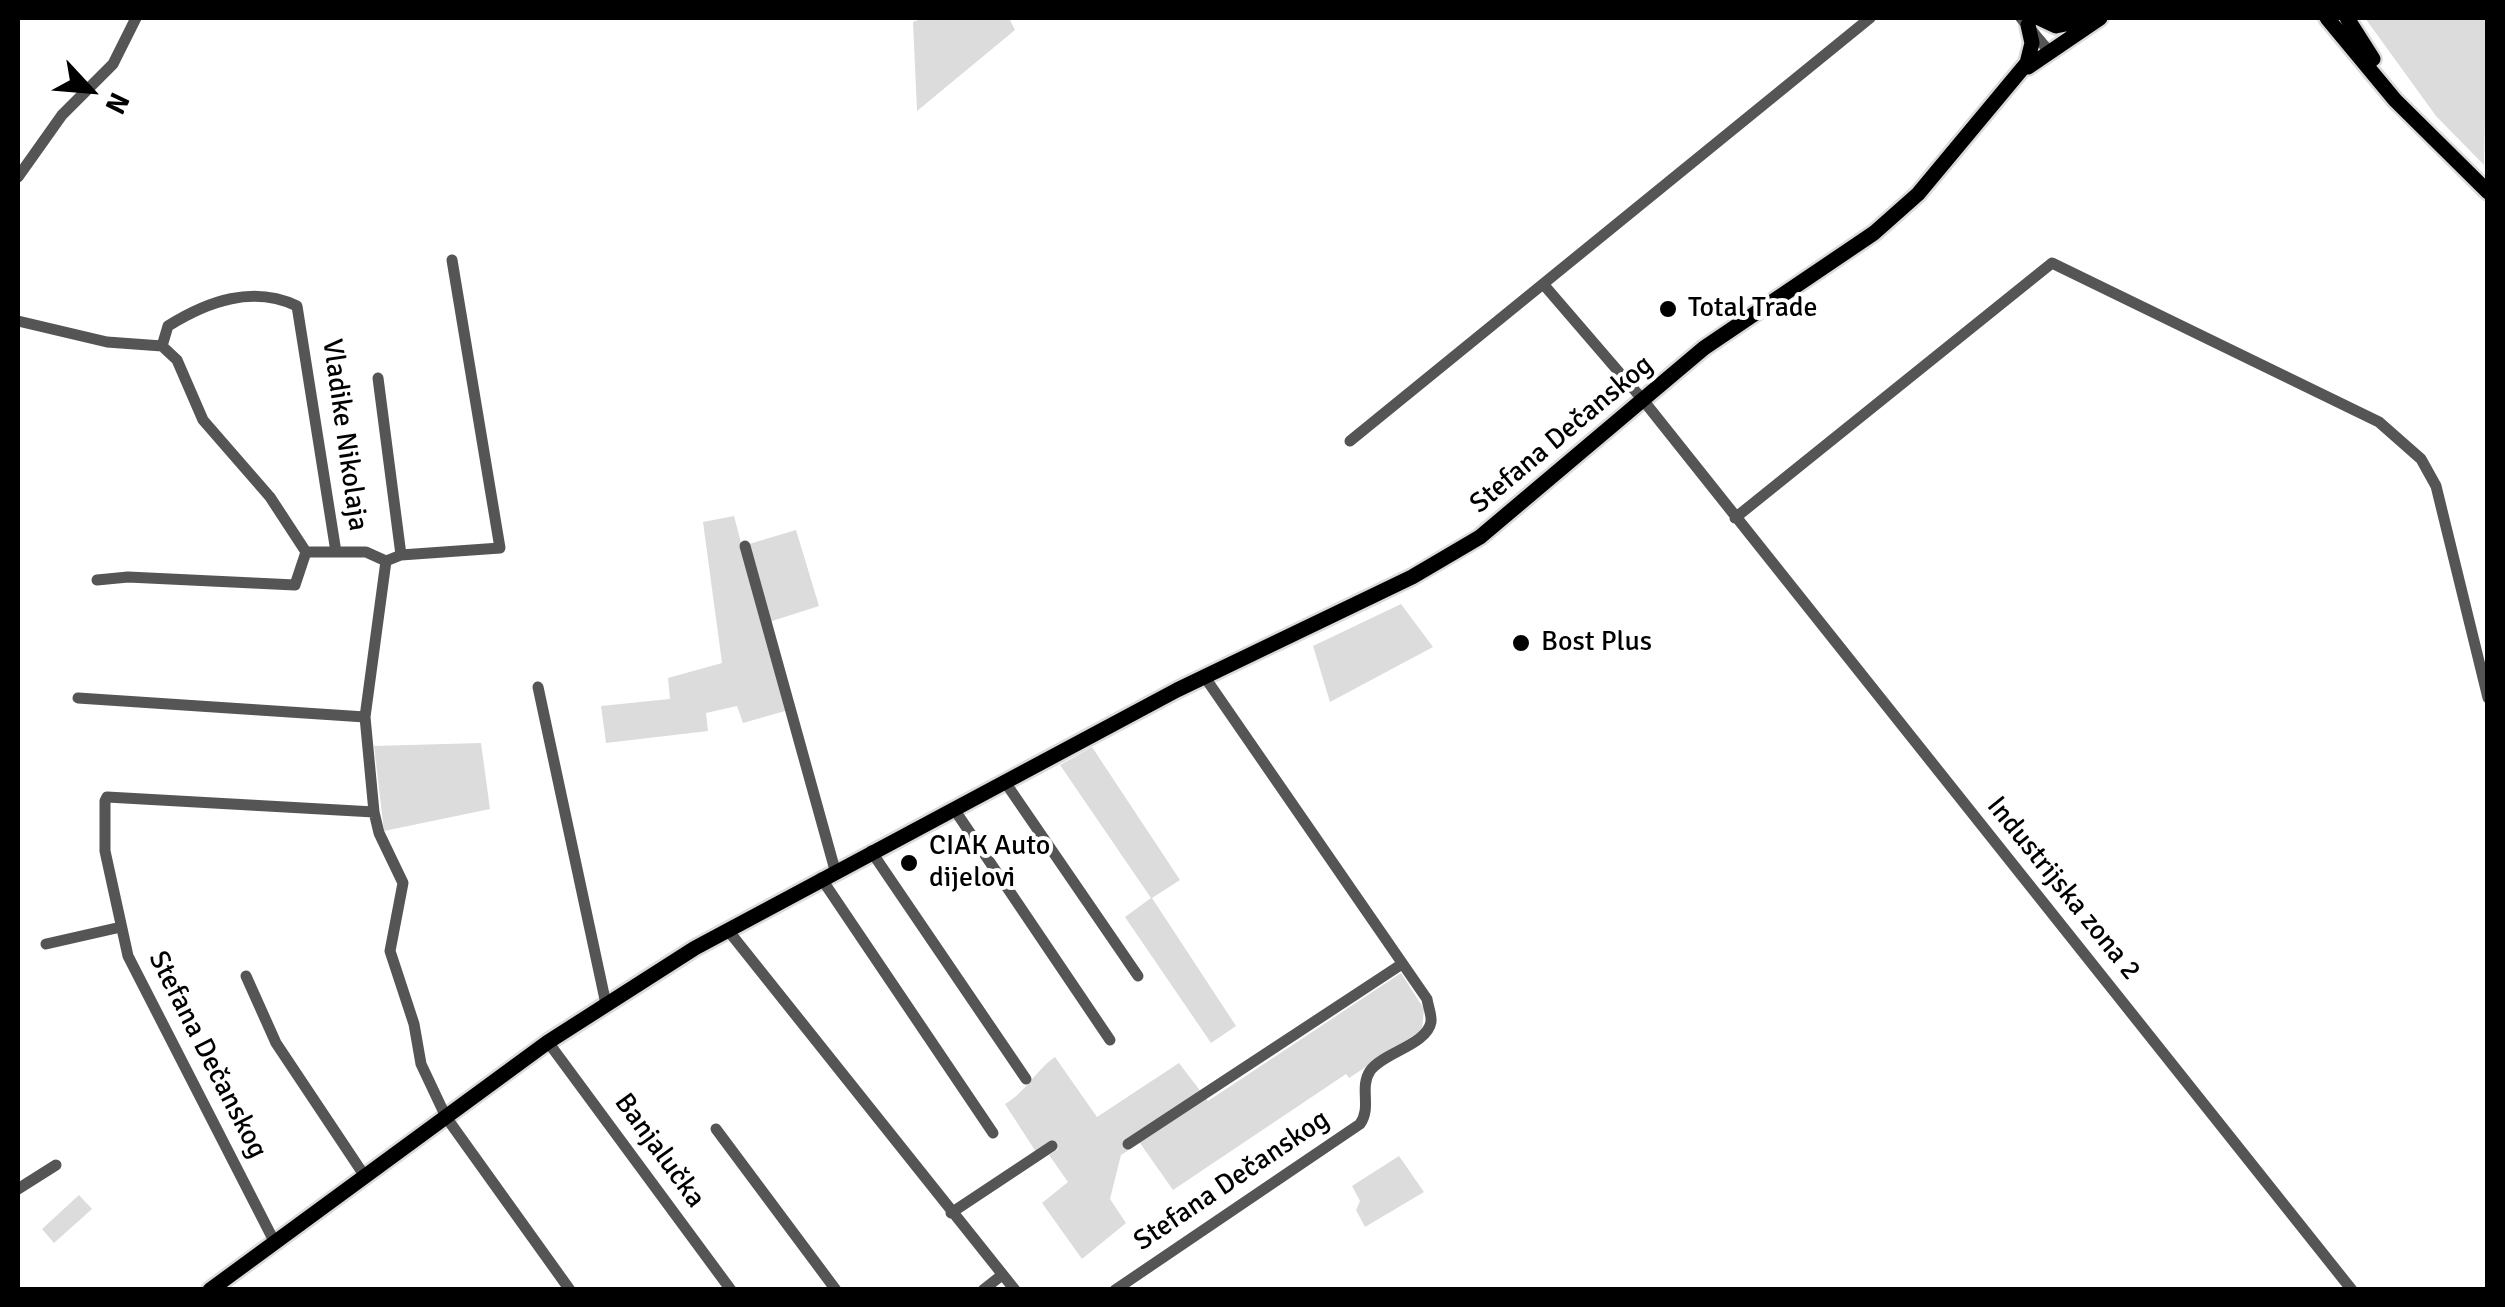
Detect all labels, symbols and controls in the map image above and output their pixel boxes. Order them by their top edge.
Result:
north arrow [40,40,140,140]
text: N [97,87,137,119]
place label: Total Trade [1688,292,1818,326]
marker: Total Trade [1657,298,1679,320]
street label: Vladike Nikolaja [314,337,374,533]
street label: Stefana Dečanskog [1464,349,1660,521]
place label: Bost Plus [1541,626,1652,660]
marker: Bost Plus [1510,632,1532,654]
street label: Industrijska zona 2 [1979,791,2147,987]
place label: CIAK Auto dijelovi [929,830,1050,896]
marker: CIAK Auto dijelovi [898,852,920,874]
street label: Stefana Dečanskog [140,946,274,1164]
street label: Banjalučka [606,1087,712,1215]
street label: Stefana Dečanskog [1128,1103,1336,1259]

